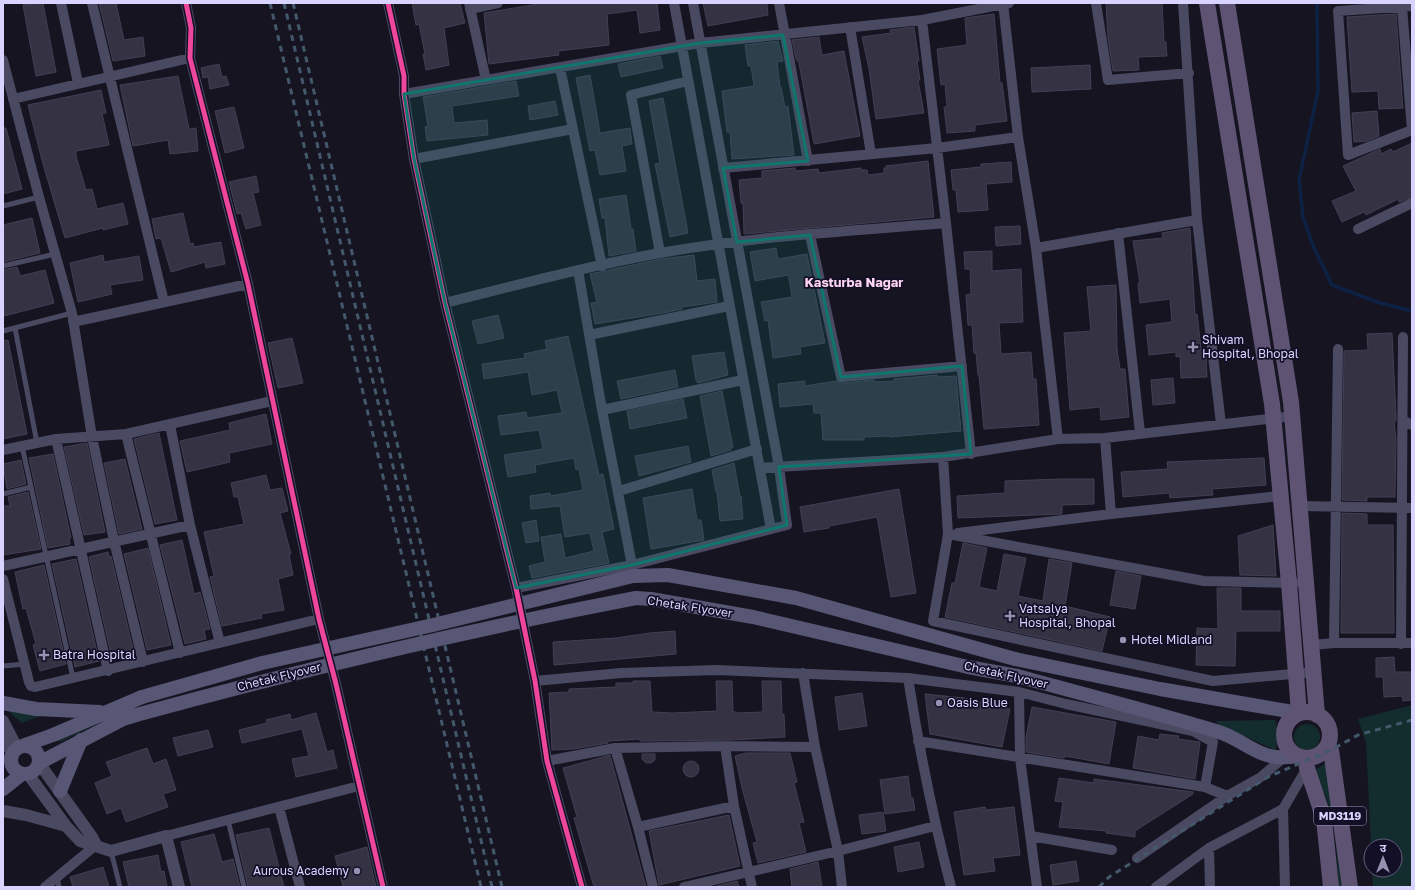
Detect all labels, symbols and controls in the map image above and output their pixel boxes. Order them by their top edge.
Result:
district label: Kasturba Nagar [805,274,903,290]
place label: Shivam Hospital, Bhopal [1202,332,1299,361]
marker: Shivam Hospital, Bhopal [1187,341,1199,353]
street label: Chetak Flyover [646,592,734,621]
place label: Vatsalya Hospital, Bhopal [1019,601,1116,630]
marker: Vatsalya Hospital, Bhopal [1004,610,1016,622]
place label: Hotel Midland [1131,632,1212,647]
marker: Hotel Midland [1118,635,1128,645]
place label: Batra Hospital [53,647,136,662]
marker: Batra Hospital [38,649,50,661]
street label: Chetak Flyover [962,658,1050,692]
street label: Chetak Flyover [235,659,323,694]
place label: Oasis Blue [947,695,1008,710]
marker: Oasis Blue [934,698,944,708]
road number: MD3119 [1314,807,1366,825]
north arrow [1363,838,1403,878]
text: उ [1380,841,1387,854]
place label: Aurous Academy [253,863,349,878]
marker: Aurous Academy [352,866,362,876]

